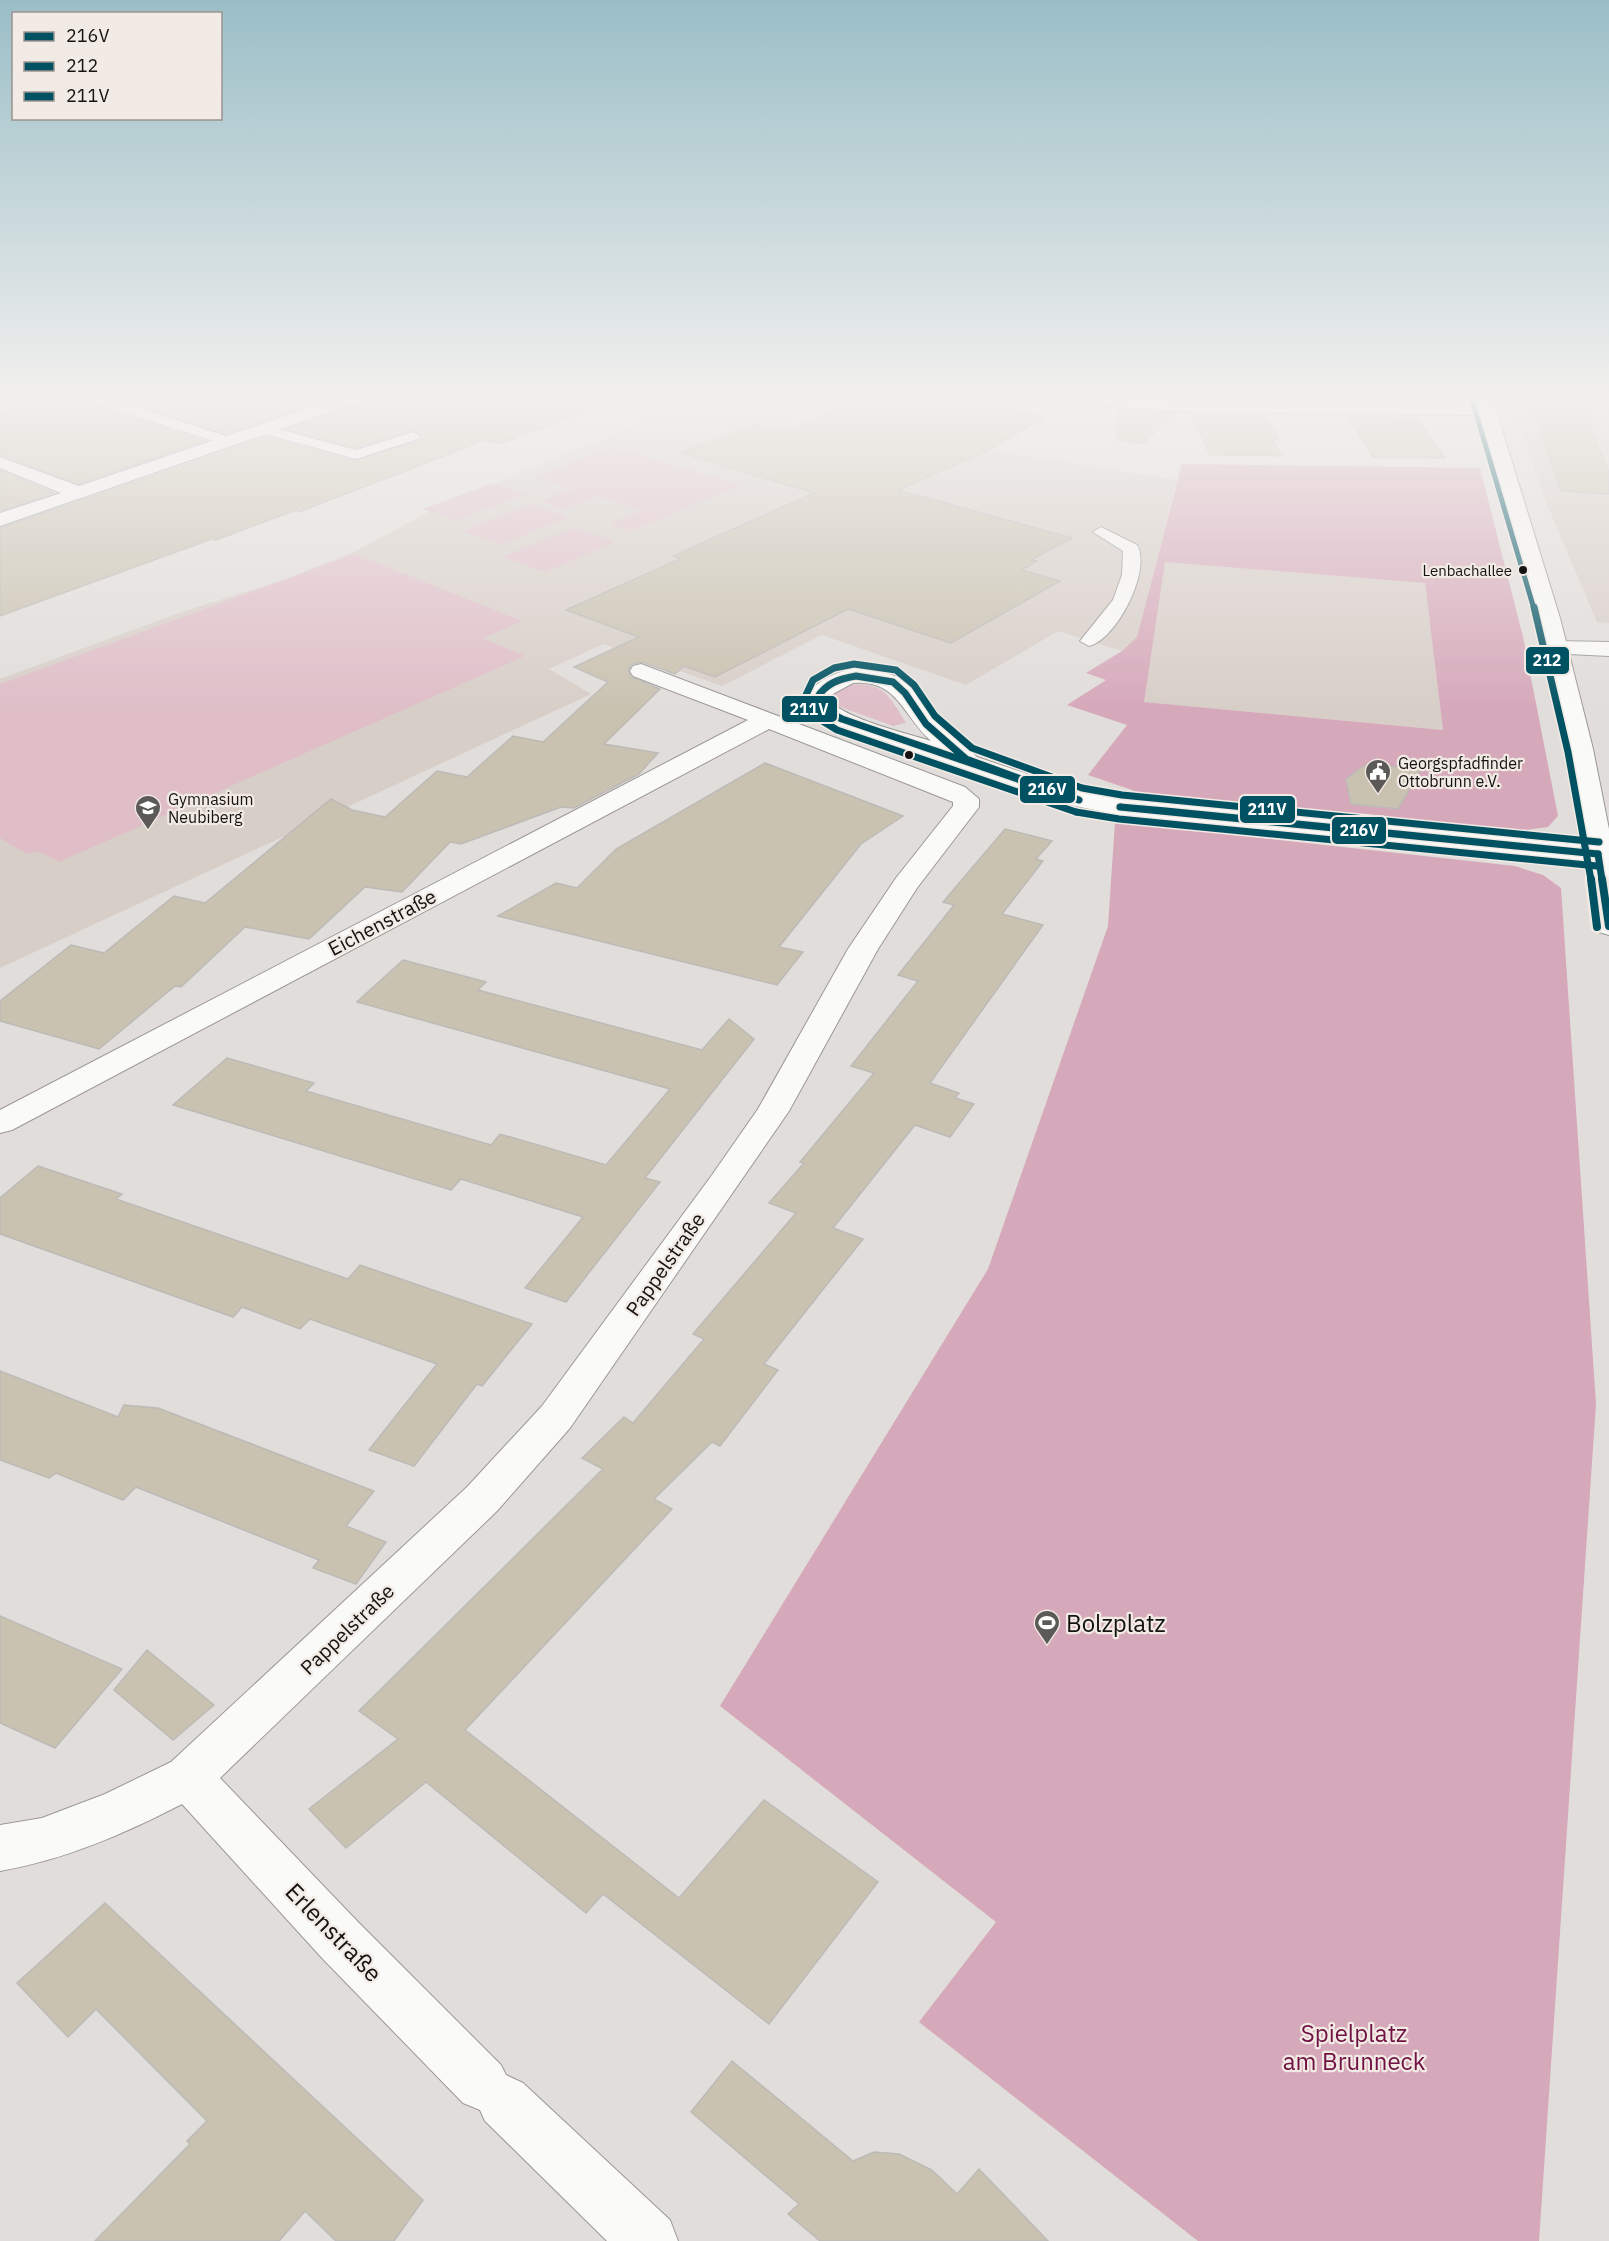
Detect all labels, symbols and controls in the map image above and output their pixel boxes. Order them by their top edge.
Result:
legend [12,12,222,120]
text: 216V [66,24,109,47]
text: 212 [66,54,98,77]
text: 211V [66,84,109,107]
place label: Lenbachallee [1423,561,1512,580]
marker: Lenbachallee [1517,564,1529,576]
line badge: 212 [1525,646,1570,675]
text: 212 [1533,650,1561,670]
line badge: 211V [781,695,838,723]
text: 211V [789,699,829,719]
unlabelled marker [903,749,915,761]
place label: Georgspfadfinder Ottobrunn e.V. [1398,753,1523,791]
public building icon: Georgspfadfinder Ottobrunn e.V. [1363,757,1393,795]
line badge: 216V [1019,775,1076,804]
text: 216V [1027,779,1067,799]
place label: Gymnasium Neubiberg [168,789,254,827]
school or university icon: Gymnasium Neubiberg [133,793,163,831]
line badge: 211V [1239,795,1296,824]
text: 211V [1247,799,1287,819]
line badge: 216V [1331,816,1387,845]
text: 216V [1339,820,1379,840]
street label: Eichenstraße [323,882,441,962]
street label: Pappelstraße [619,1207,711,1321]
street label: Pappelstraße [294,1577,400,1681]
place label: Bolzplatz [1066,1607,1166,1639]
sports icon: Bolzplatz [1032,1608,1062,1646]
street label: Erlenstraße [279,1876,389,1988]
park label: Spielplatz am Brunneck [1283,2017,1426,2077]

